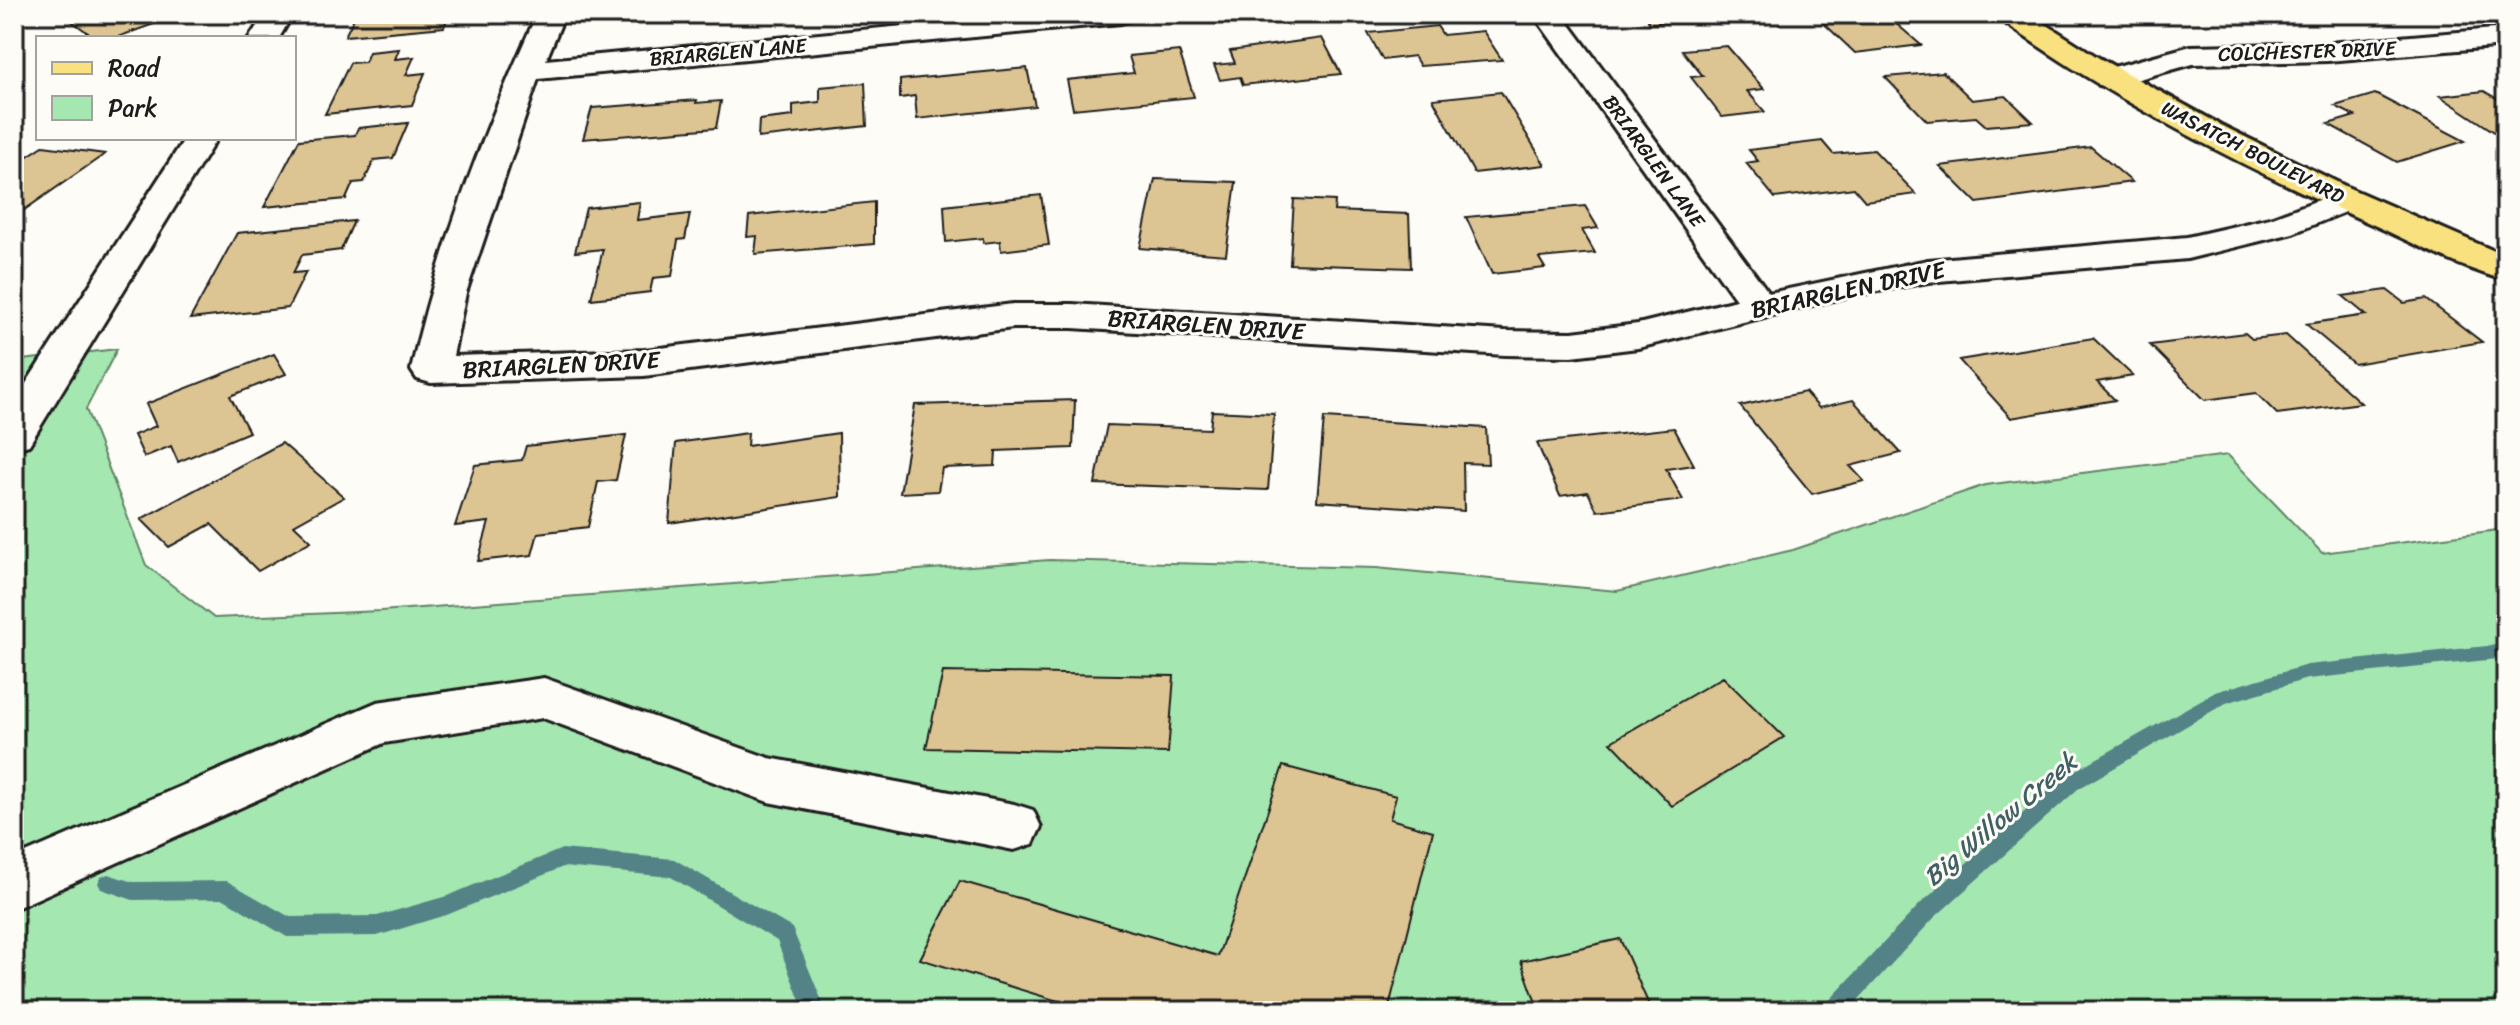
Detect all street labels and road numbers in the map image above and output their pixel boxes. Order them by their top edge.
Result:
street label: BRIARGLEN LANE [648,28,810,77]
street label: COLCHESTER DRIVE [2218,31,2398,72]
street label: BRIARGLEN LANE [1593,87,1715,237]
street label: WASATCH BOULEVARD [2155,91,2350,214]
street label: BRIARGLEN DRIVE [1747,249,1951,331]
street label: BRIARGLEN DRIVE [1106,297,1308,353]
street label: BRIARGLEN DRIVE [461,339,662,391]

